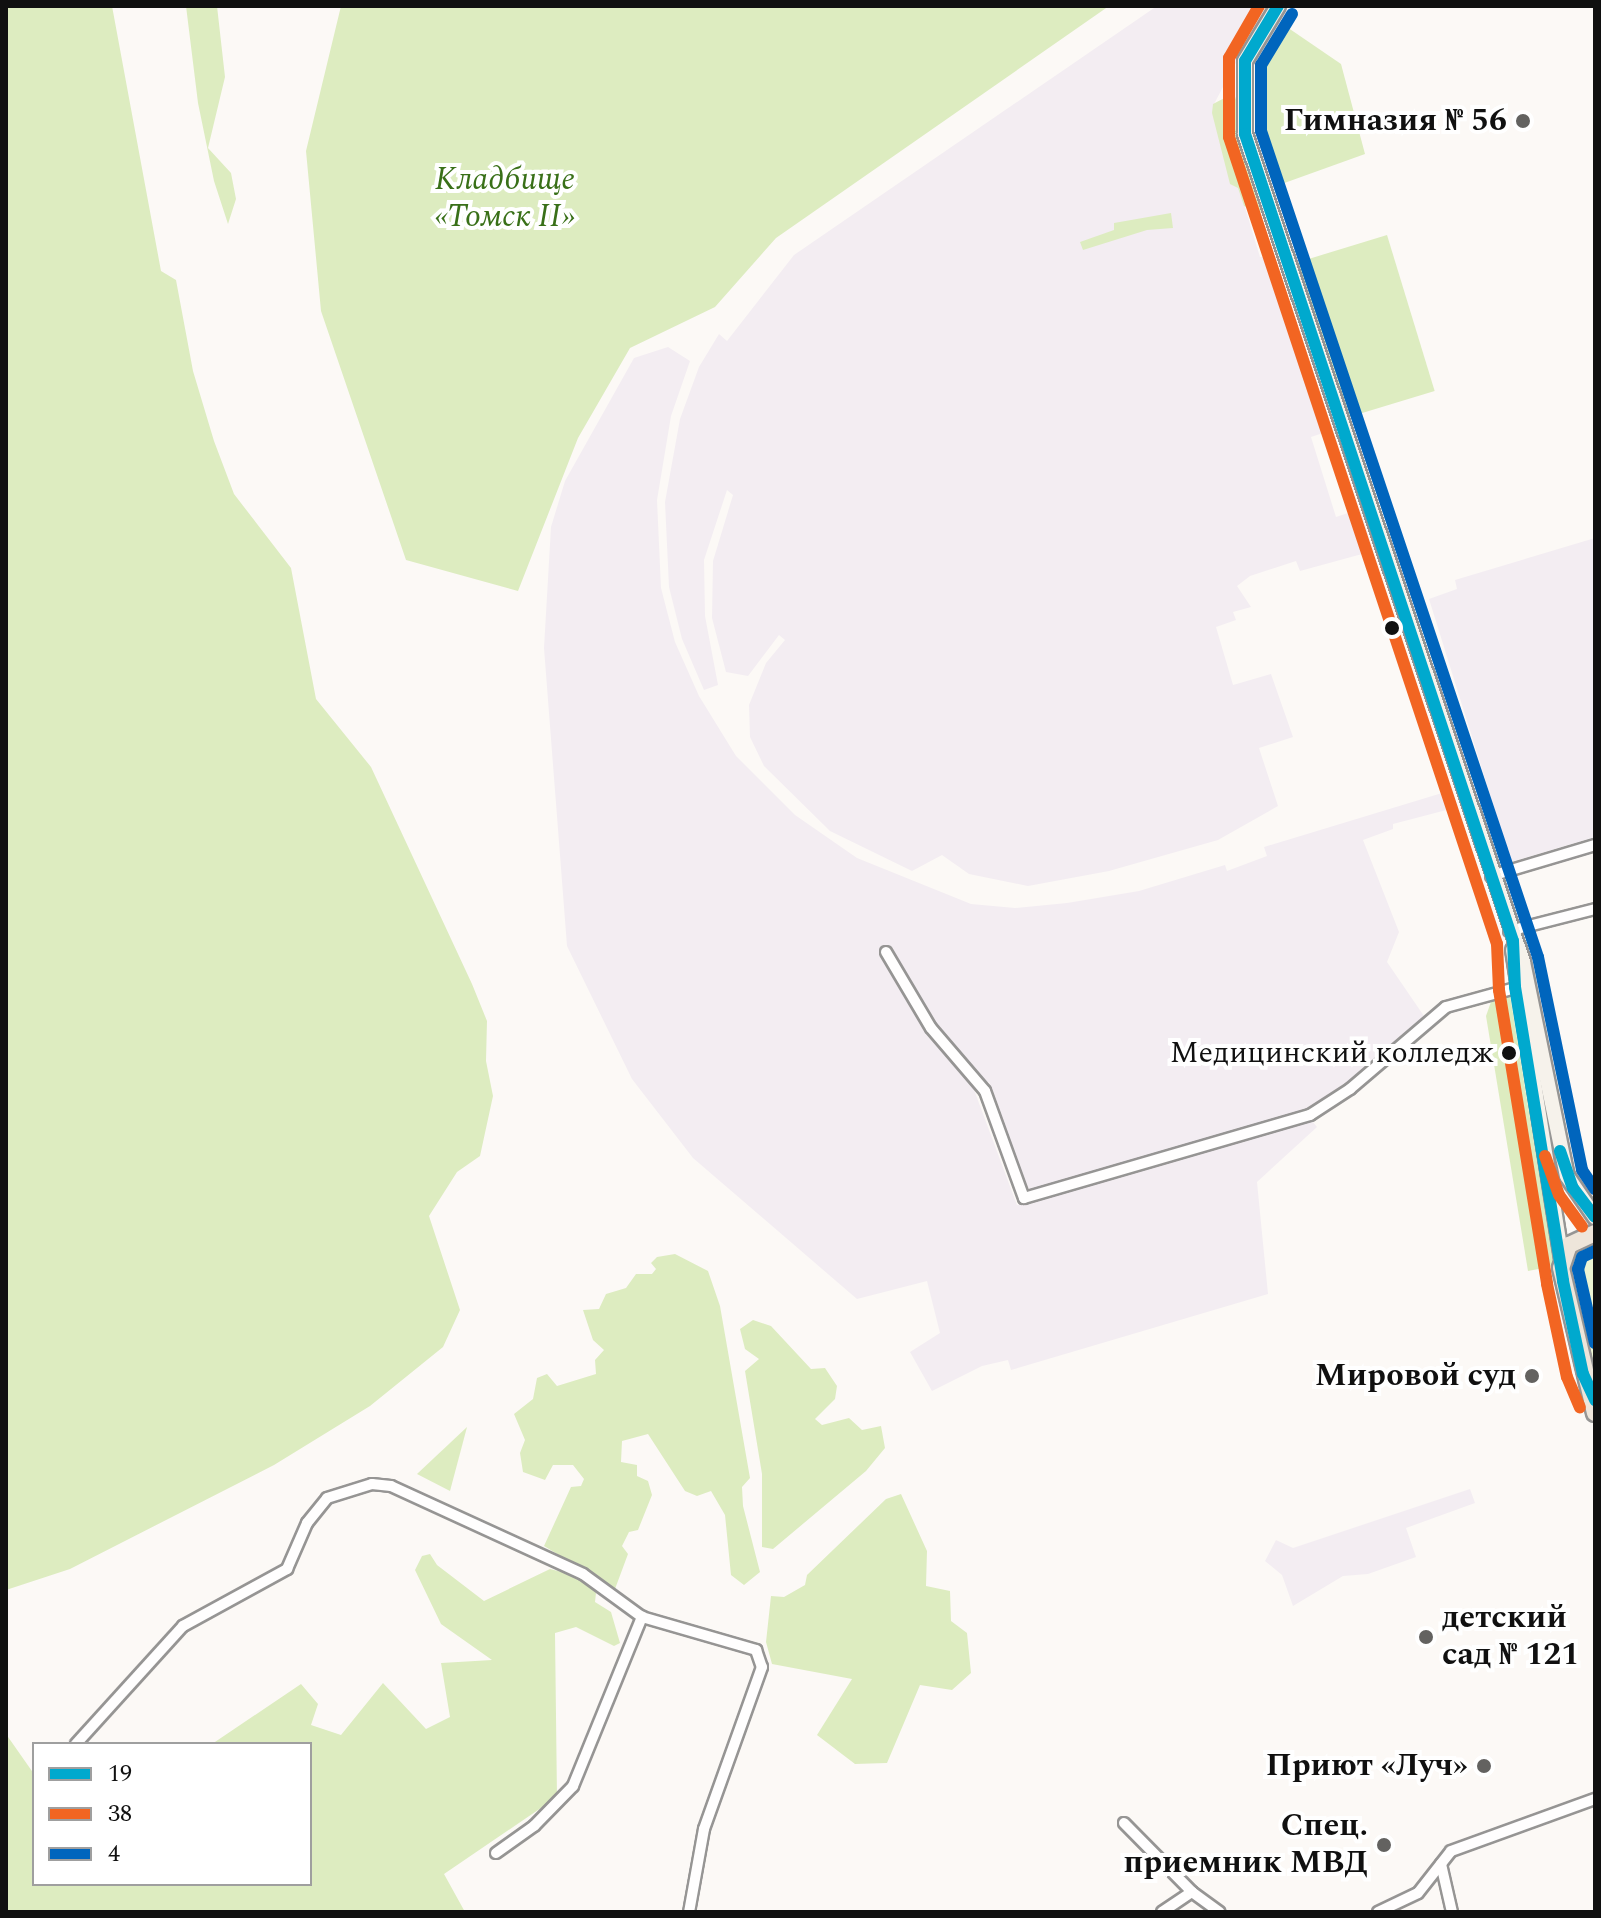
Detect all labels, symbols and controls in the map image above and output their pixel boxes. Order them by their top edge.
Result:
place label: Гимназия № 56 [1284,102,1507,140]
marker: Гимназия № 56 [1514,112,1532,130]
park label: Кладбище «Томск II» [435,162,575,237]
unlabelled marker [1384,620,1400,636]
place label: Медицинский колледж [1170,1035,1494,1071]
marker: Медицинский колледж [1501,1045,1517,1061]
place label: Мировой суд [1315,1357,1516,1395]
marker: Мировой суд [1523,1367,1541,1385]
place label: детский сад № 121 [1442,1600,1579,1675]
marker: детский сад № 121 [1417,1628,1435,1646]
legend [32,1742,312,1886]
place label: Приют «Луч» [1266,1747,1468,1785]
text: 19 [108,1756,132,1792]
marker: Приют «Луч» [1475,1757,1493,1775]
text: 38 [108,1796,132,1832]
place label: Спец. приемник МВД [1123,1808,1368,1883]
text: 4 [108,1836,120,1872]
marker: Спец. приемник МВД [1375,1836,1393,1854]

